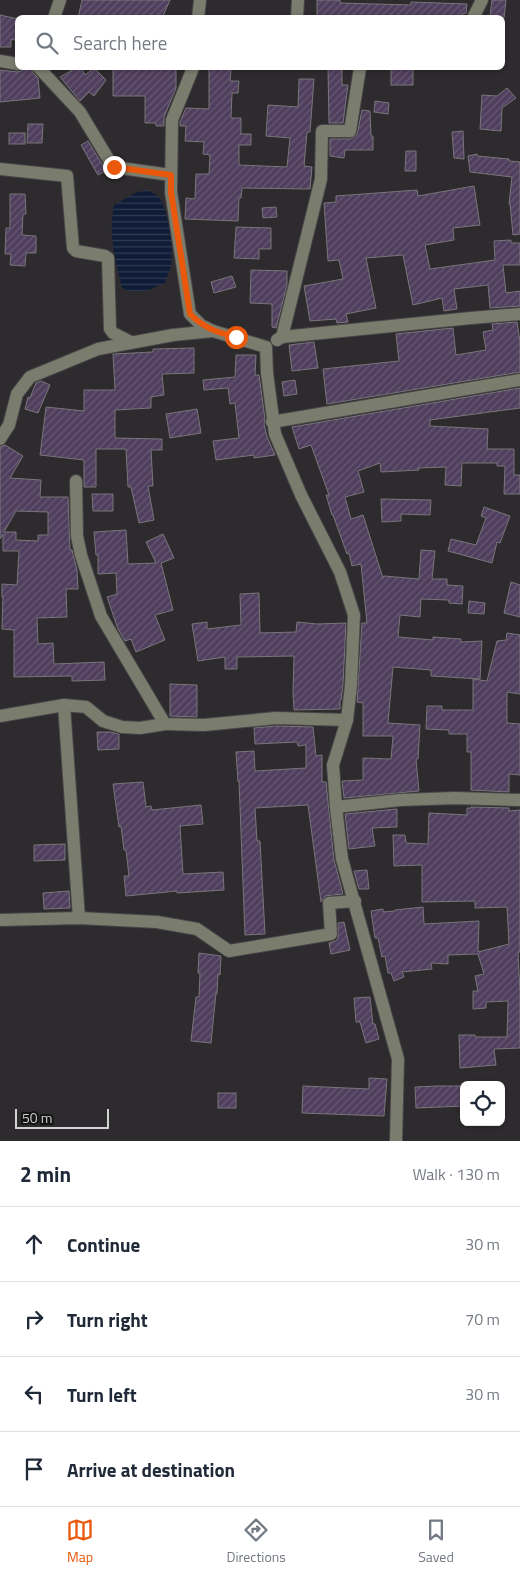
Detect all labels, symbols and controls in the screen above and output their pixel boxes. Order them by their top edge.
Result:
search box [15,15,505,70]
text: Search here [73,28,167,57]
icon: search [33,29,61,57]
route end [103,156,126,179]
route start [225,326,248,349]
map controls [460,1081,505,1126]
button: locate [460,1081,505,1126]
scale bar [15,1106,109,1129]
text: 50 m [22,1107,52,1128]
text: 2 min [20,1158,71,1190]
text: Walk · 130 m [412,1162,500,1186]
icon: ahead [20,1230,48,1258]
text: Continue [67,1230,140,1259]
text: 30 m [465,1232,500,1256]
icon: right [20,1305,48,1333]
text: Turn right [67,1305,148,1334]
text: 70 m [465,1307,500,1331]
icon: left [20,1380,48,1408]
text: Turn left [67,1380,137,1409]
text: 30 m [465,1382,500,1406]
icon: arrive [20,1455,48,1483]
text: Arrive at destination [67,1455,235,1484]
tab: Map [66,1516,94,1567]
tab: Directions [226,1516,286,1567]
tab: Saved [418,1516,454,1567]

